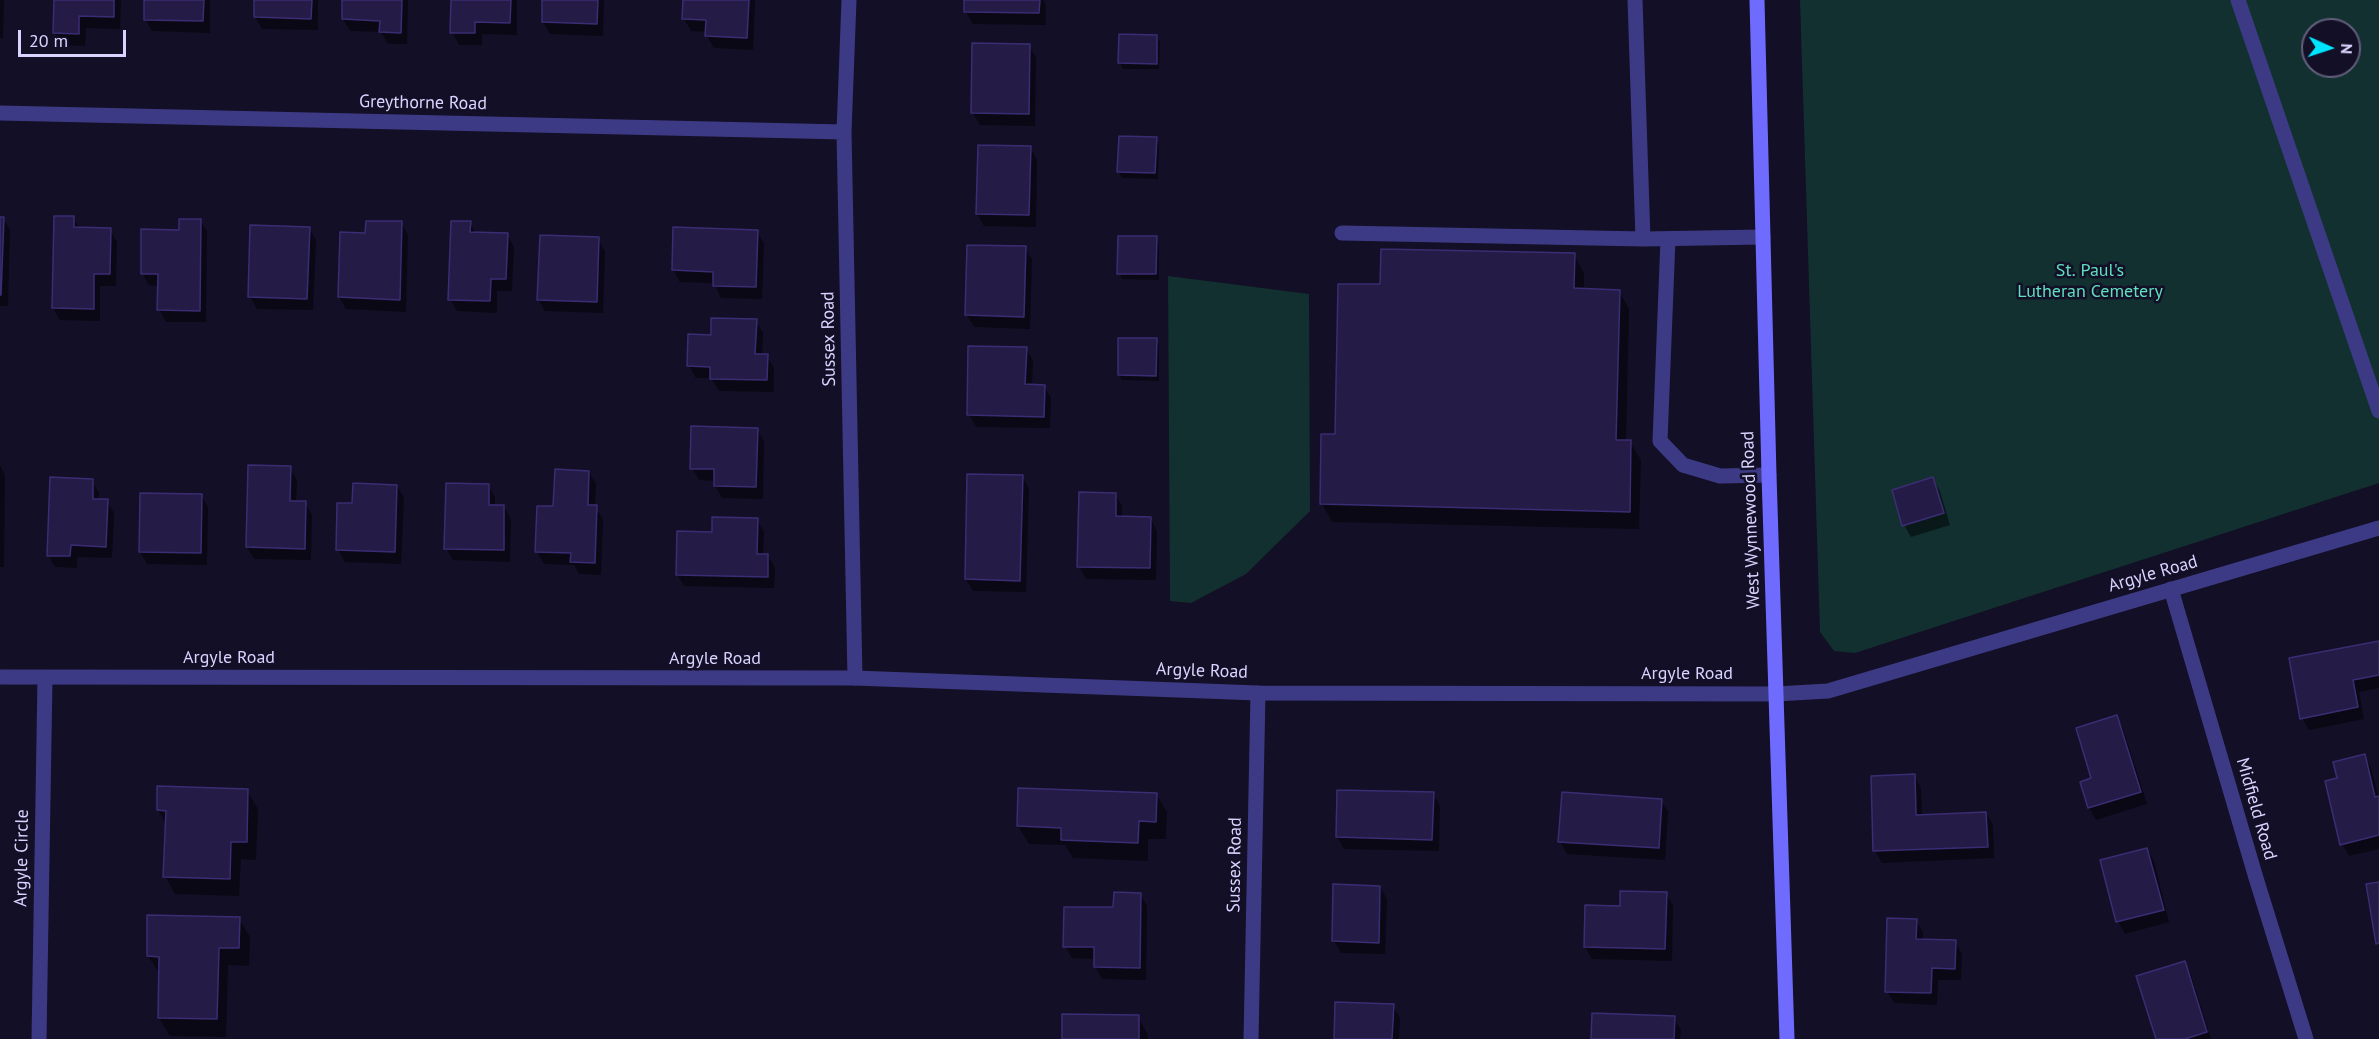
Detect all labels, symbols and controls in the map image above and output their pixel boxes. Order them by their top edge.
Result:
scale bar [21,18,129,56]
north arrow [2301,18,2361,78]
text: 20 m [29,29,68,52]
text: N [2337,43,2357,55]
street label: Greythorne Road [359,91,487,115]
park label: St. Paul's Lutheran Cemetery [2017,260,2163,302]
street label: Sussex Road [817,291,841,387]
street label: West Wynnewood Road [1737,431,1765,609]
street label: Argyle Road [2106,551,2200,597]
street label: Argyle Road [183,647,275,669]
street label: Argyle Road [669,648,761,670]
street label: Argyle Road [1156,659,1248,683]
street label: Argyle Road [1641,663,1733,685]
street label: Midfield Road [2231,755,2281,863]
street label: Argyle Circle [10,809,34,907]
street label: Sussex Road [1223,817,1247,913]

